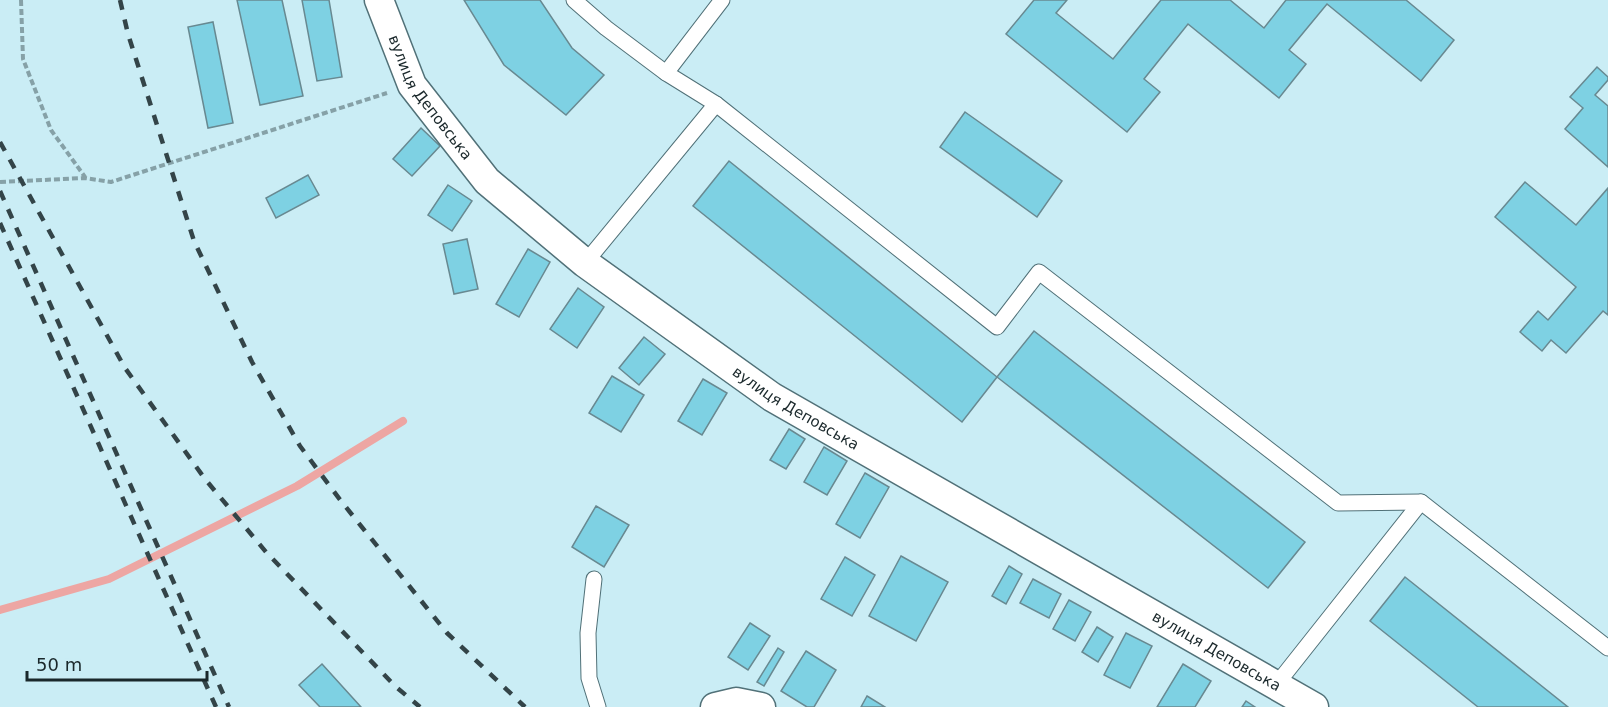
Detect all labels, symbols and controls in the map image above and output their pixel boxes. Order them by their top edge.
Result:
street label: вулиця Деповська [384,33,476,163]
street label: вулиця Деповська [729,363,862,454]
street label: вулиця Деповська [1149,607,1284,695]
scale bar [27,644,207,682]
text: 50 m [36,654,82,675]

